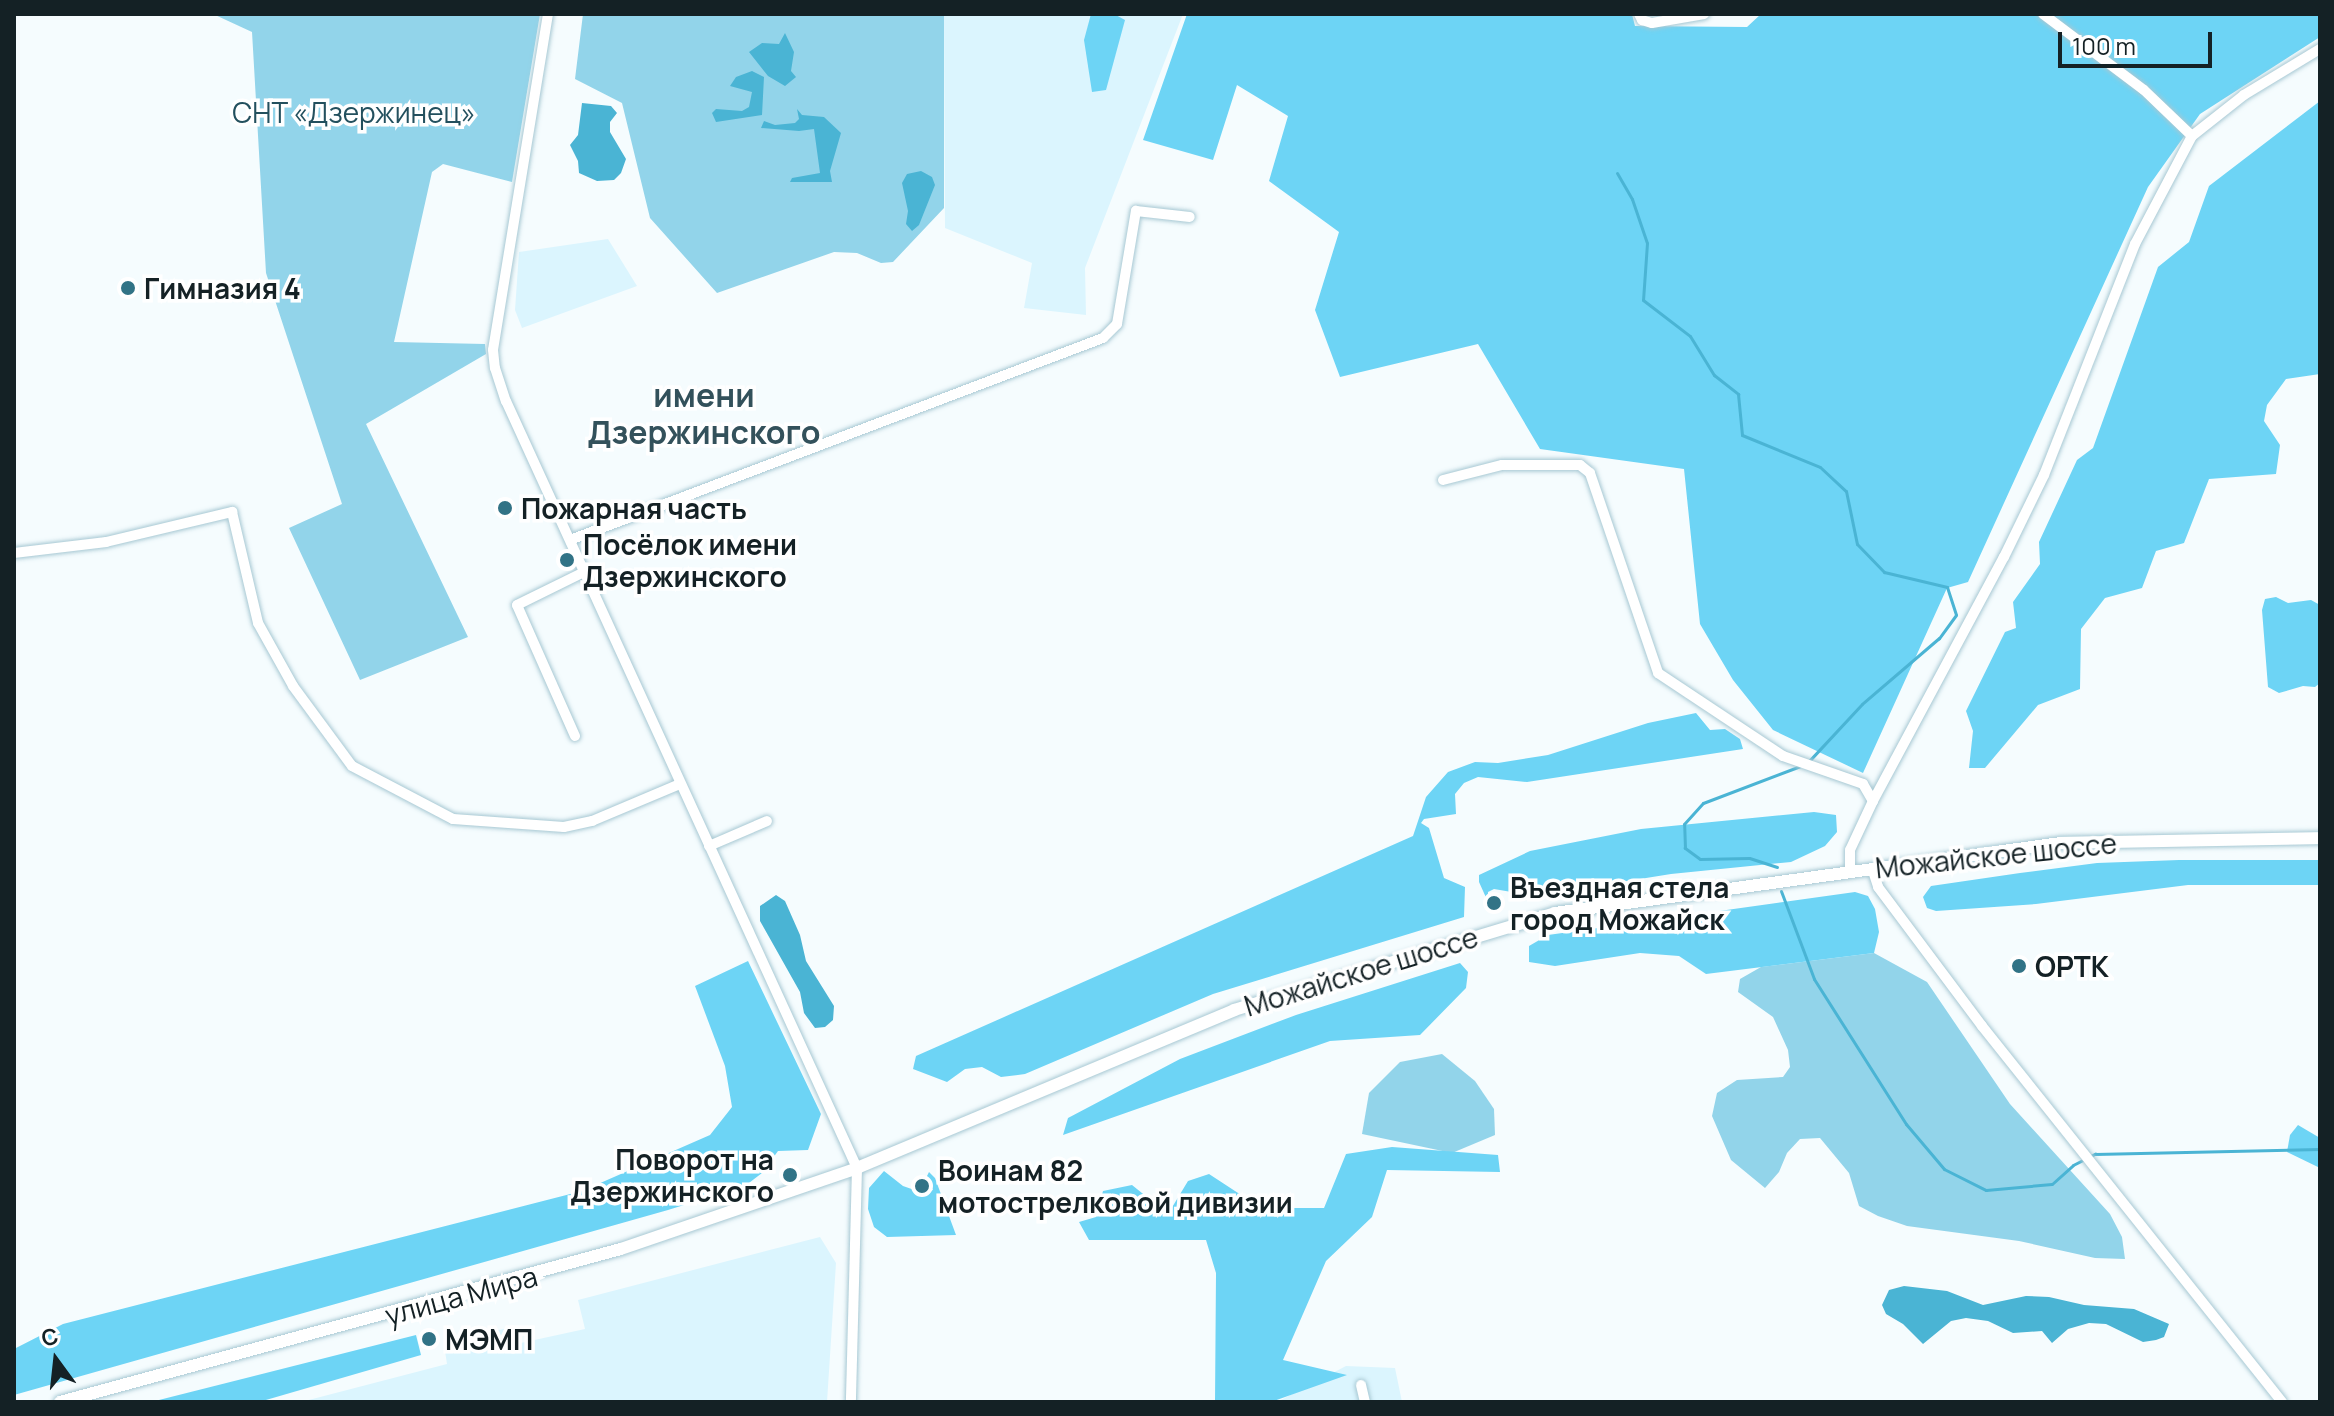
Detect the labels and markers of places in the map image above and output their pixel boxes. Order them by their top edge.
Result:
place label: Гимназия 4 [144,271,301,305]
marker: Гимназия 4 [119,279,137,297]
place label: Пожарная часть [521,491,747,525]
marker: Пожарная часть [496,499,514,517]
place label: Посёлок имени Дзержинского [583,527,797,593]
marker: Посёлок имени Дзержинского [558,551,576,569]
place label: Въездная стела город Можайск [1510,870,1729,936]
marker: Въездная стела город Можайск [1485,894,1503,912]
place label: ОРТК [2035,949,2109,983]
marker: ОРТК [2010,957,2028,975]
place label: Поворот на Дзержинского [570,1142,774,1208]
place label: Воинам 82 мотострелковой дивизии [938,1153,1293,1219]
marker: Поворот на Дзержинского [781,1166,799,1184]
marker: Воинам 82 мотострелковой дивизии [913,1177,931,1195]
place label: МЭМП [445,1322,533,1356]
marker: МЭМП [420,1330,438,1348]

